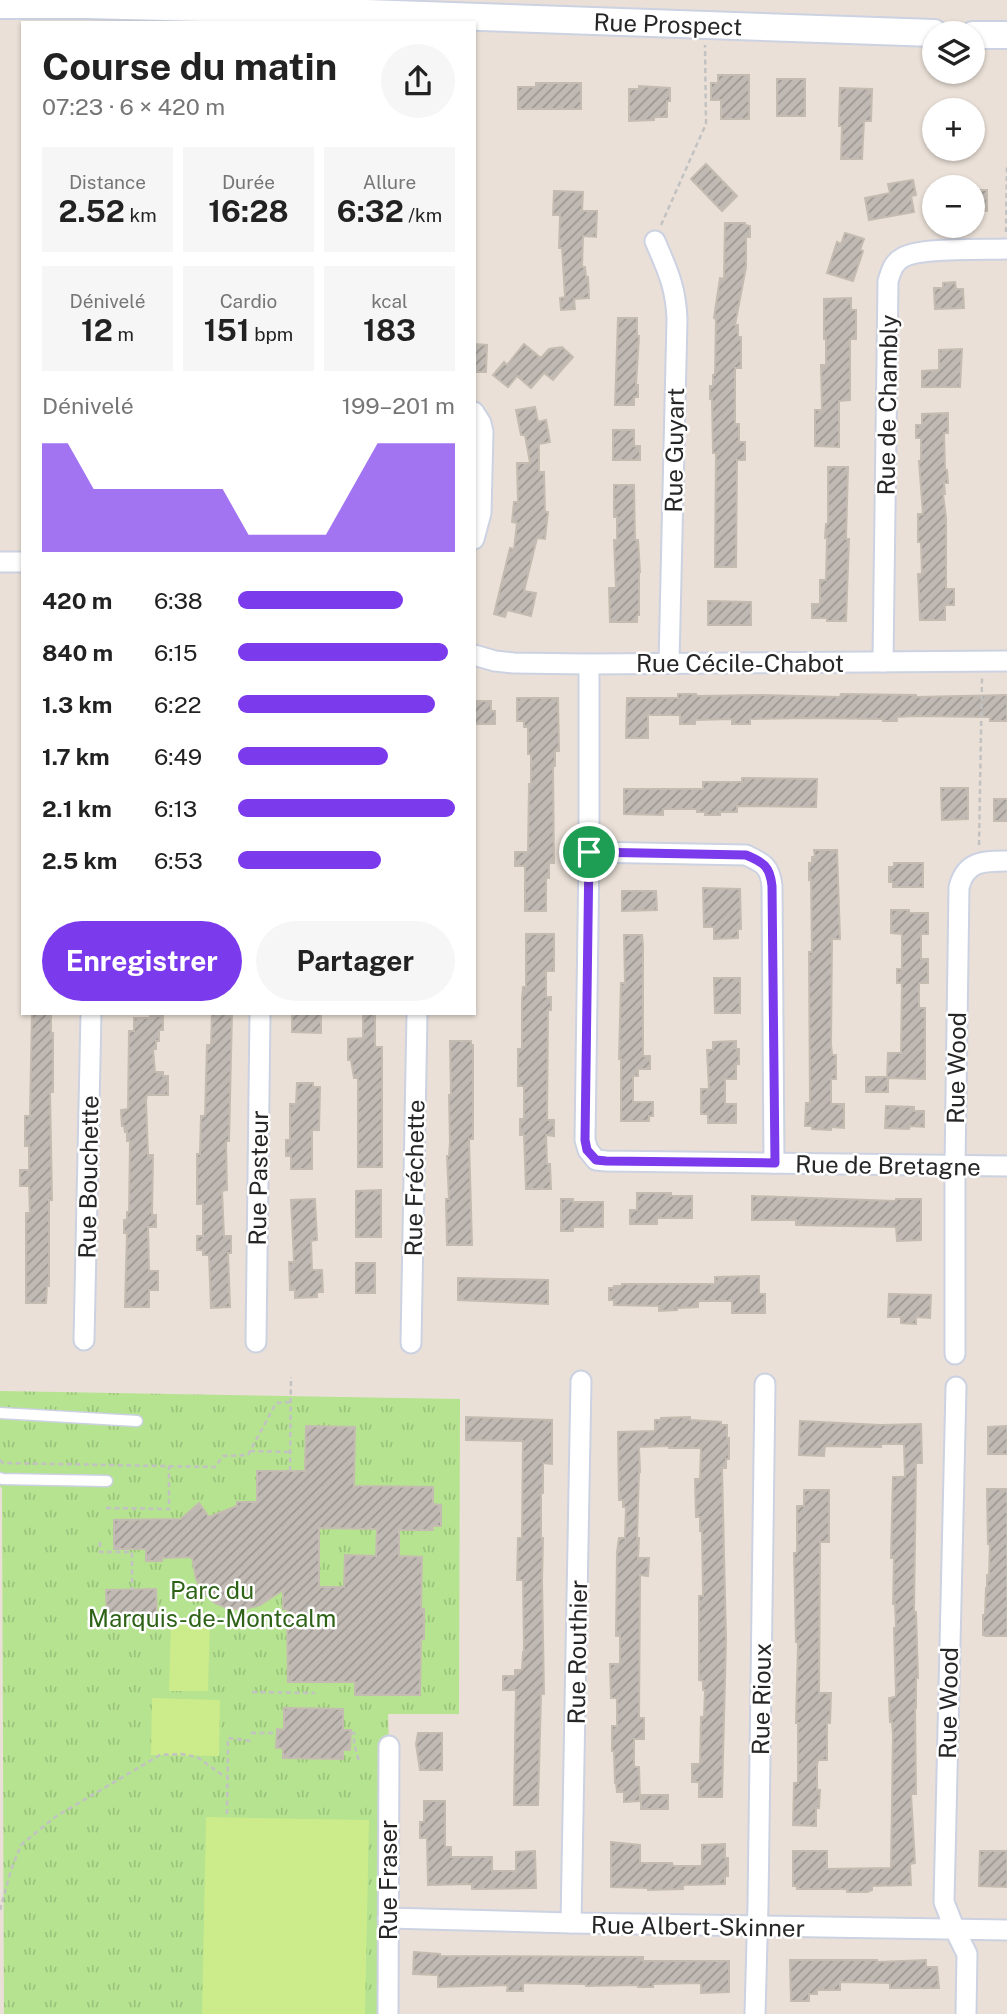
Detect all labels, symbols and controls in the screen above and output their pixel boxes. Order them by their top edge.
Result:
street label: Rue Prospect [593,7,743,41]
map controls [922,21,985,238]
button: layers [922,21,985,84]
text: Course du matin [42,44,337,89]
button: share [381,44,455,118]
text: 07:23 · 6 × 420 m [42,93,225,120]
button: + [922,98,985,161]
text: Distance [69,171,146,193]
text: Durée [222,171,275,193]
text: Allure [363,171,416,193]
button: − [922,175,985,238]
text: 2.52 [58,193,125,229]
text: 16:28 [208,193,289,229]
text: 6:32 [337,193,404,229]
text: km [125,204,157,226]
text: /km [404,204,442,226]
text: Dénivelé [70,290,145,312]
text: Cardio [220,290,277,312]
text: kcal [371,290,408,312]
text: 12 [81,312,113,348]
text: 151 [204,312,250,348]
text: 183 [363,312,416,348]
street label: Rue de Chambly [871,314,903,496]
text: m [113,323,134,345]
text: bpm [250,323,293,345]
street label: Rue Guyart [659,387,689,513]
text: Dénivelé [42,392,134,419]
text: 199–201 m [342,392,455,419]
text: 420 m [42,587,112,614]
text: 6:38 [154,587,203,614]
text: 840 m [42,639,113,666]
text: 6:15 [154,639,198,666]
street label: Rue Cécile-Chabot [636,649,844,677]
text: 1.3 km [42,691,112,718]
text: 6:22 [154,691,201,718]
text: 1.7 km [42,743,110,770]
text: 6:49 [154,743,202,770]
text: 2.1 km [42,795,112,822]
text: 6:13 [154,795,197,822]
pin [559,822,619,882]
icon: arrive [570,833,608,871]
text: 2.5 km [42,847,117,874]
text: 6:53 [154,847,203,874]
button: Enregistrer [42,921,242,1001]
button: Partager [256,921,455,1001]
street label: Rue Wood [941,1012,971,1124]
street label: Rue Bouchette [73,1095,103,1259]
street label: Rue Fréchette [399,1099,429,1257]
street label: Rue Pasteur [243,1110,273,1246]
street label: Rue de Bretagne [795,1149,981,1181]
park label: Parc du Marquis-de-Montcalm [88,1576,336,1632]
street label: Rue Routhier [562,1579,592,1725]
street label: Rue Rioux [746,1643,776,1755]
street label: Rue Wood [933,1647,963,1759]
street label: Rue Fraser [374,1820,402,1940]
street label: Rue Albert-Skinner [591,1910,805,1942]

